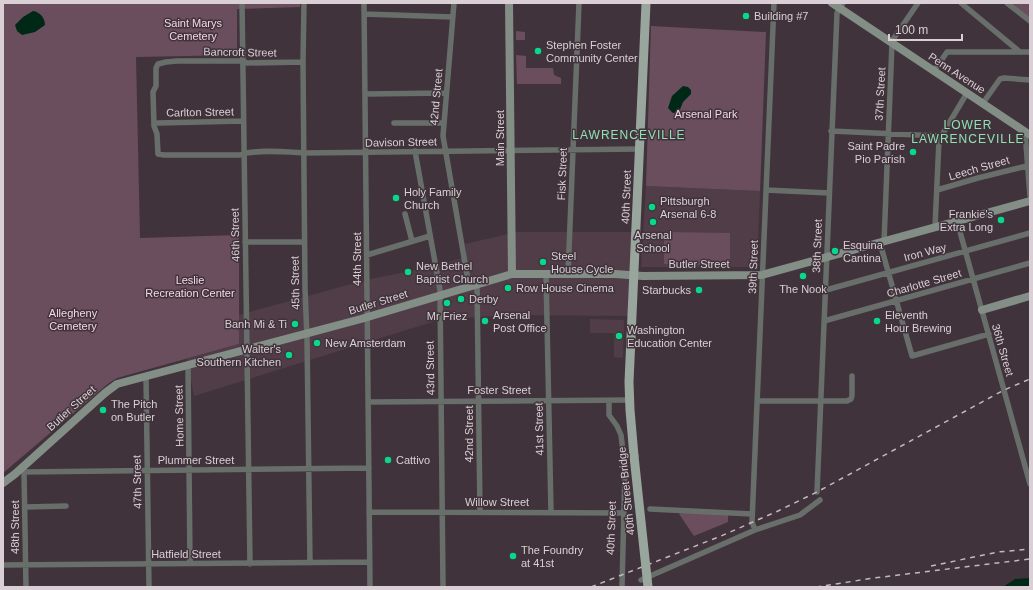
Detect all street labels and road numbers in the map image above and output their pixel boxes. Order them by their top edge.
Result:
street label: Bancroft Street [203,45,277,59]
street label: Penn Avenue [926,50,988,96]
street label: 37th Street [873,67,887,121]
street label: 42nd Street [428,68,444,126]
street label: Carlton Street [166,105,234,119]
street label: Main Street [494,110,506,166]
street label: Davison Street [365,135,437,149]
street label: Fisk Street [555,148,569,200]
street label: Leech Street [947,154,1011,182]
street label: 40th Street [619,170,633,224]
street label: 46th Street [229,208,241,262]
street label: 38th Street [810,219,824,273]
street label: 44th Street [351,232,363,286]
street label: 39th Street [746,240,760,294]
street label: Iron Way [902,240,948,263]
street label: 45th Street [289,256,301,310]
street label: Butler Street [668,258,730,270]
street label: Charlotte Street [885,267,963,299]
street label: Butler Street [347,287,409,317]
street label: 36th Street [990,322,1016,378]
street label: 43rd Street [424,341,436,395]
street label: Butler Street [44,383,98,433]
street label: Foster Street [467,384,531,396]
street label: Home Street [172,385,186,447]
street label: 41st Street [533,402,545,456]
street label: 42nd Street [463,406,475,462]
street label: 40th Street Bridge [615,446,637,536]
street label: Plummer Street [158,454,234,466]
street label: 47th Street [131,455,143,509]
street label: Willow Street [465,496,529,508]
street label: 48th Street [9,500,21,554]
street label: 40th Street [604,501,618,555]
street label: Hatfield Street [151,548,221,560]

